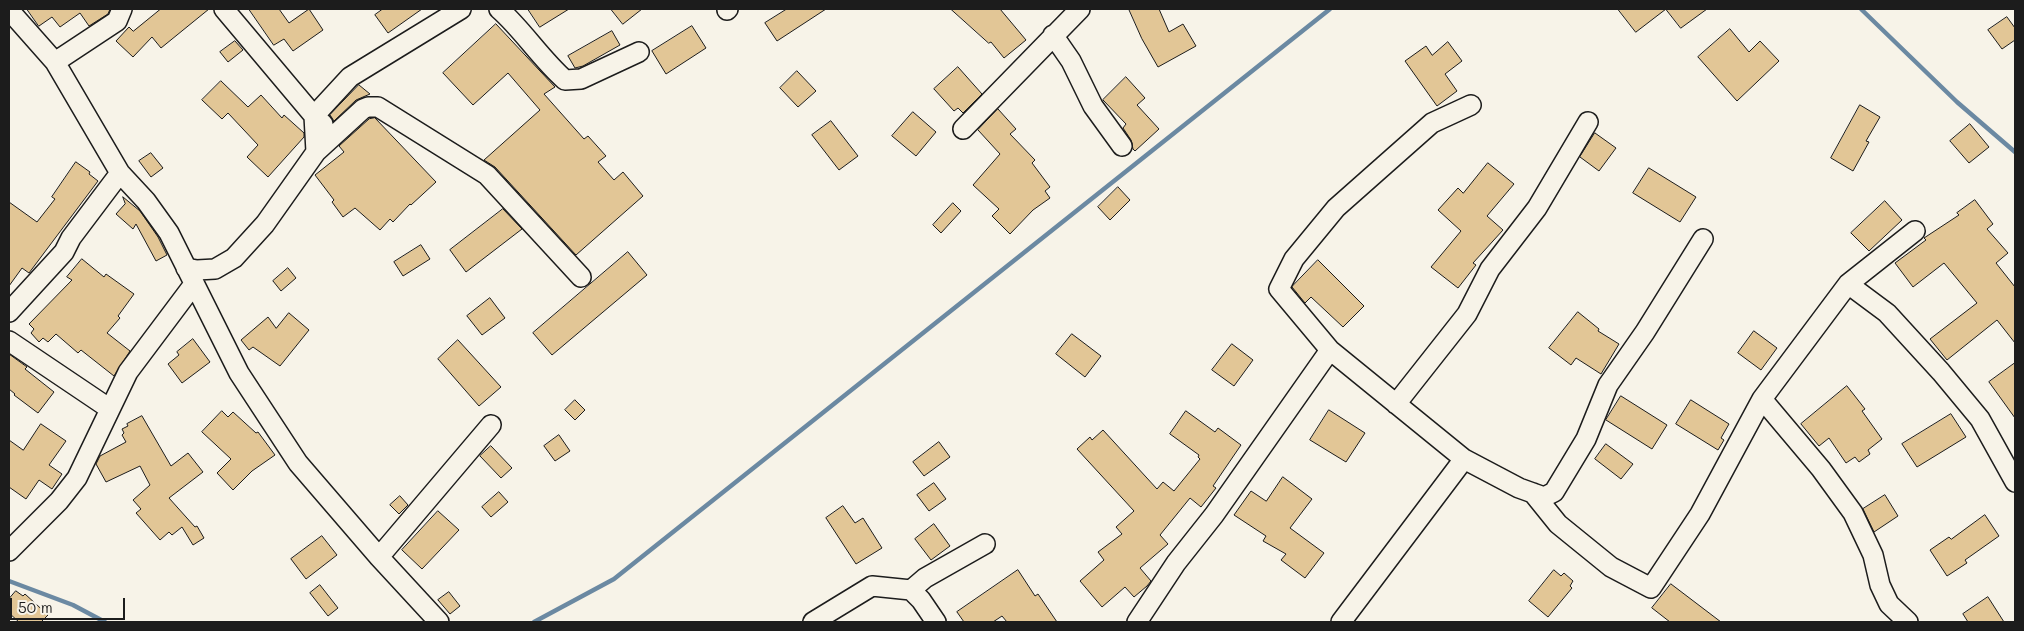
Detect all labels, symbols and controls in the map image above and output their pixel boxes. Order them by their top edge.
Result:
scale bar [12,588,128,620]
text: 50 m [18,597,53,617]

